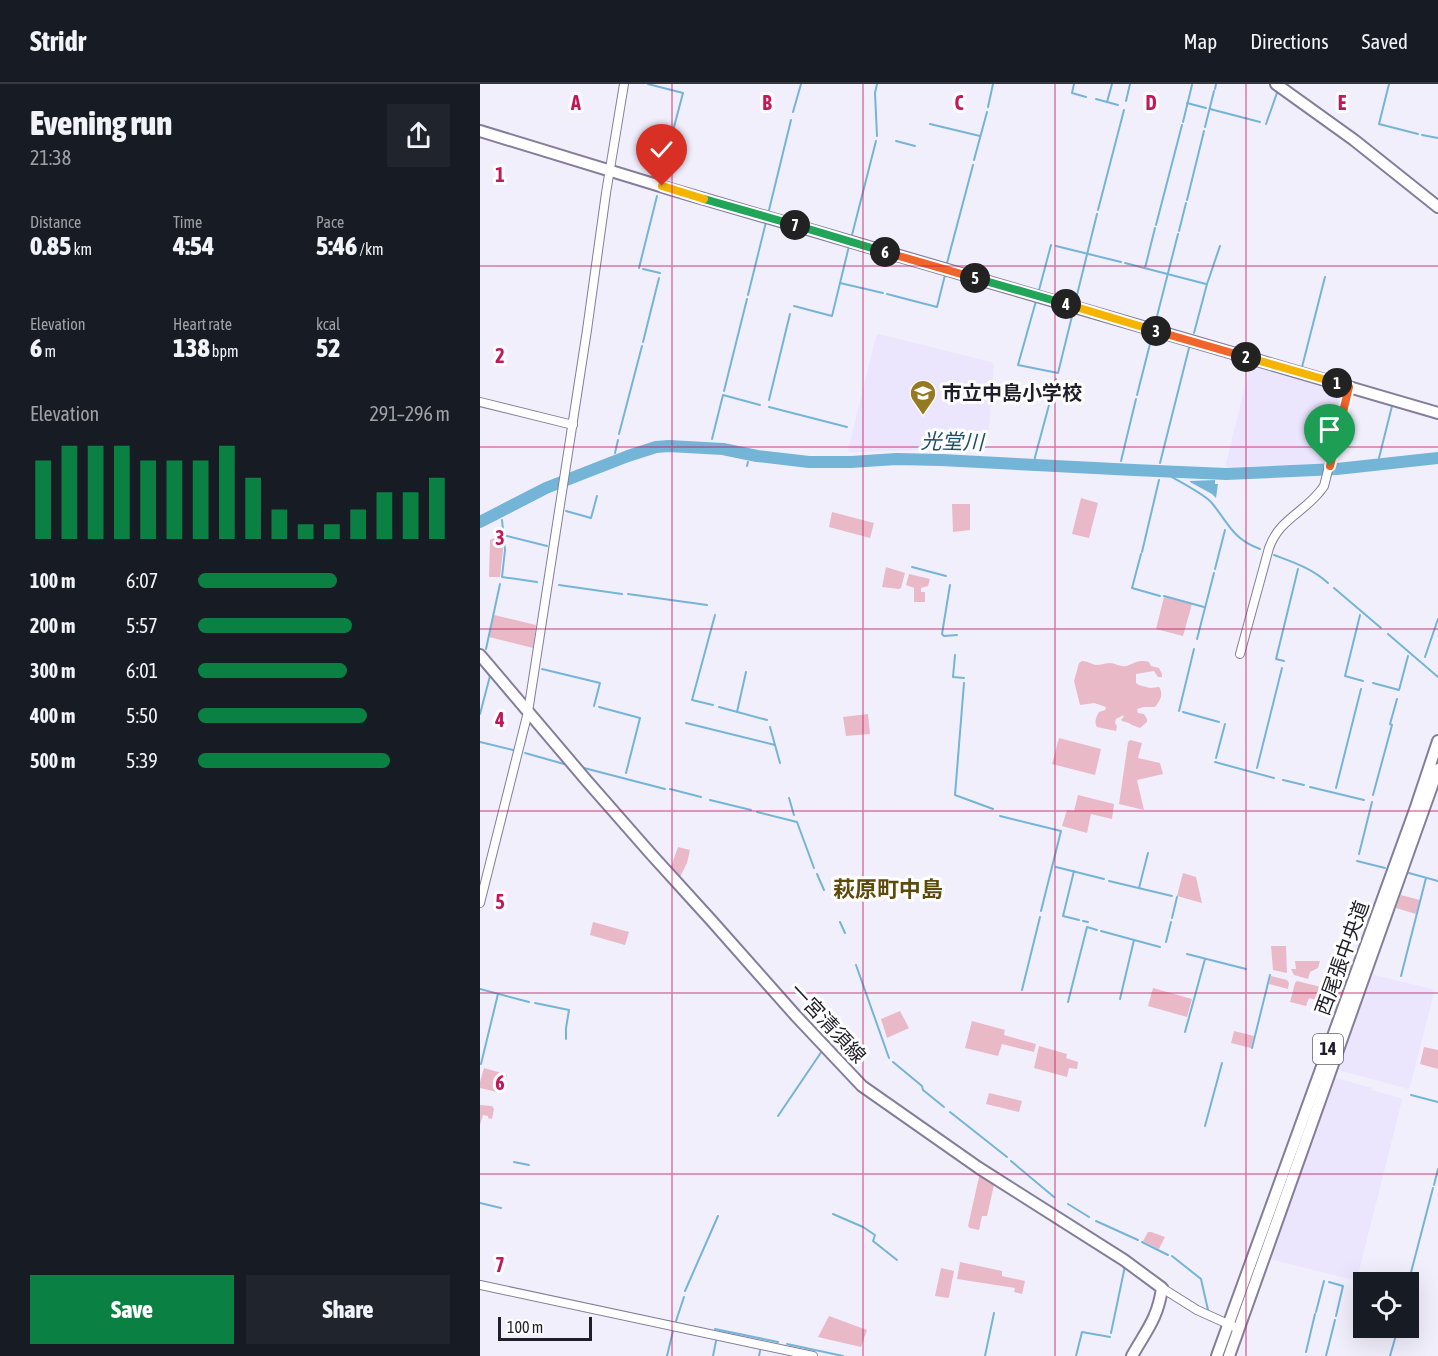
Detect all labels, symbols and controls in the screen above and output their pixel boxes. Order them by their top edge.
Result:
text: Stridr [30,25,86,57]
text: Map [1183,29,1217,53]
text: Directions [1250,29,1329,53]
text: Saved [1362,29,1408,53]
text: A [570,91,581,114]
text: B [762,91,772,114]
text: C [955,91,964,114]
text: D [1145,91,1157,114]
text: E [1338,91,1347,114]
text: Evening run [30,104,172,142]
button: share [387,104,450,167]
pin [636,124,687,186]
icon: check [645,133,678,166]
text: 21:38 [30,146,71,169]
text: 1 [495,163,505,186]
pin: 7 [780,210,810,240]
text: Distance [30,213,81,231]
text: Time [173,213,202,231]
text: Pace [316,213,344,231]
text: 7 [791,216,799,234]
text: 0.85 [30,231,71,261]
text: 4:54 [173,231,214,261]
text: 5:46 [316,231,357,261]
pin: 6 [870,237,900,267]
text: km [71,240,92,258]
text: /km [357,240,383,258]
text: 6 [881,243,889,261]
pin: 5 [960,263,990,293]
text: 5 [971,269,979,287]
pin: 4 [1051,289,1081,319]
text: 4 [1062,295,1070,313]
text: Elevation [30,315,85,333]
text: Heart rate [173,315,232,333]
text: kcal [316,315,340,333]
pin: 3 [1141,316,1171,346]
text: 3 [1152,322,1160,340]
text: 6 [30,333,42,363]
text: 138 [173,333,210,363]
text: 52 [316,333,340,363]
text: m [42,342,56,360]
text: bpm [210,342,239,360]
pin: 2 [1231,342,1261,372]
text: 2 [495,344,505,367]
text: 2 [1242,348,1250,366]
pin: 1 [1322,368,1352,398]
text: 1 [1333,374,1341,392]
school or university icon: 市立中島小学校 [908,378,938,416]
place label: 市立中島小学校 [942,381,1082,404]
text: Elevation [30,402,99,425]
text: 291–296 m [369,402,450,425]
pin [1304,404,1355,466]
icon: arrive [1313,413,1346,446]
water label: 光堂川 [920,428,986,454]
text: 3 [495,526,505,549]
text: 100 m [30,569,75,592]
text: 6:07 [126,569,158,592]
text: 200 m [30,614,75,637]
text: 5:57 [126,614,158,637]
text: 300 m [30,659,75,682]
text: 6:01 [126,659,158,682]
text: 400 m [30,704,75,727]
text: 5:50 [126,704,158,727]
text: 4 [494,708,505,731]
text: 500 m [30,749,75,772]
text: 5:39 [126,749,158,772]
district label: 萩原町中島 [833,876,943,902]
text: 5 [495,890,505,913]
street label: 西尾張中央道 [1310,898,1373,1018]
street label: 一宮清須線 [786,978,871,1067]
road number: 14 [1313,1034,1343,1064]
text: 6 [495,1071,505,1094]
text: 7 [495,1253,505,1276]
map controls [1353,1272,1419,1338]
button: locate [1353,1272,1419,1338]
button: Save [30,1275,234,1344]
button: Share [246,1275,450,1344]
scale bar [498,1314,592,1342]
text: 100 m [507,1318,543,1336]

